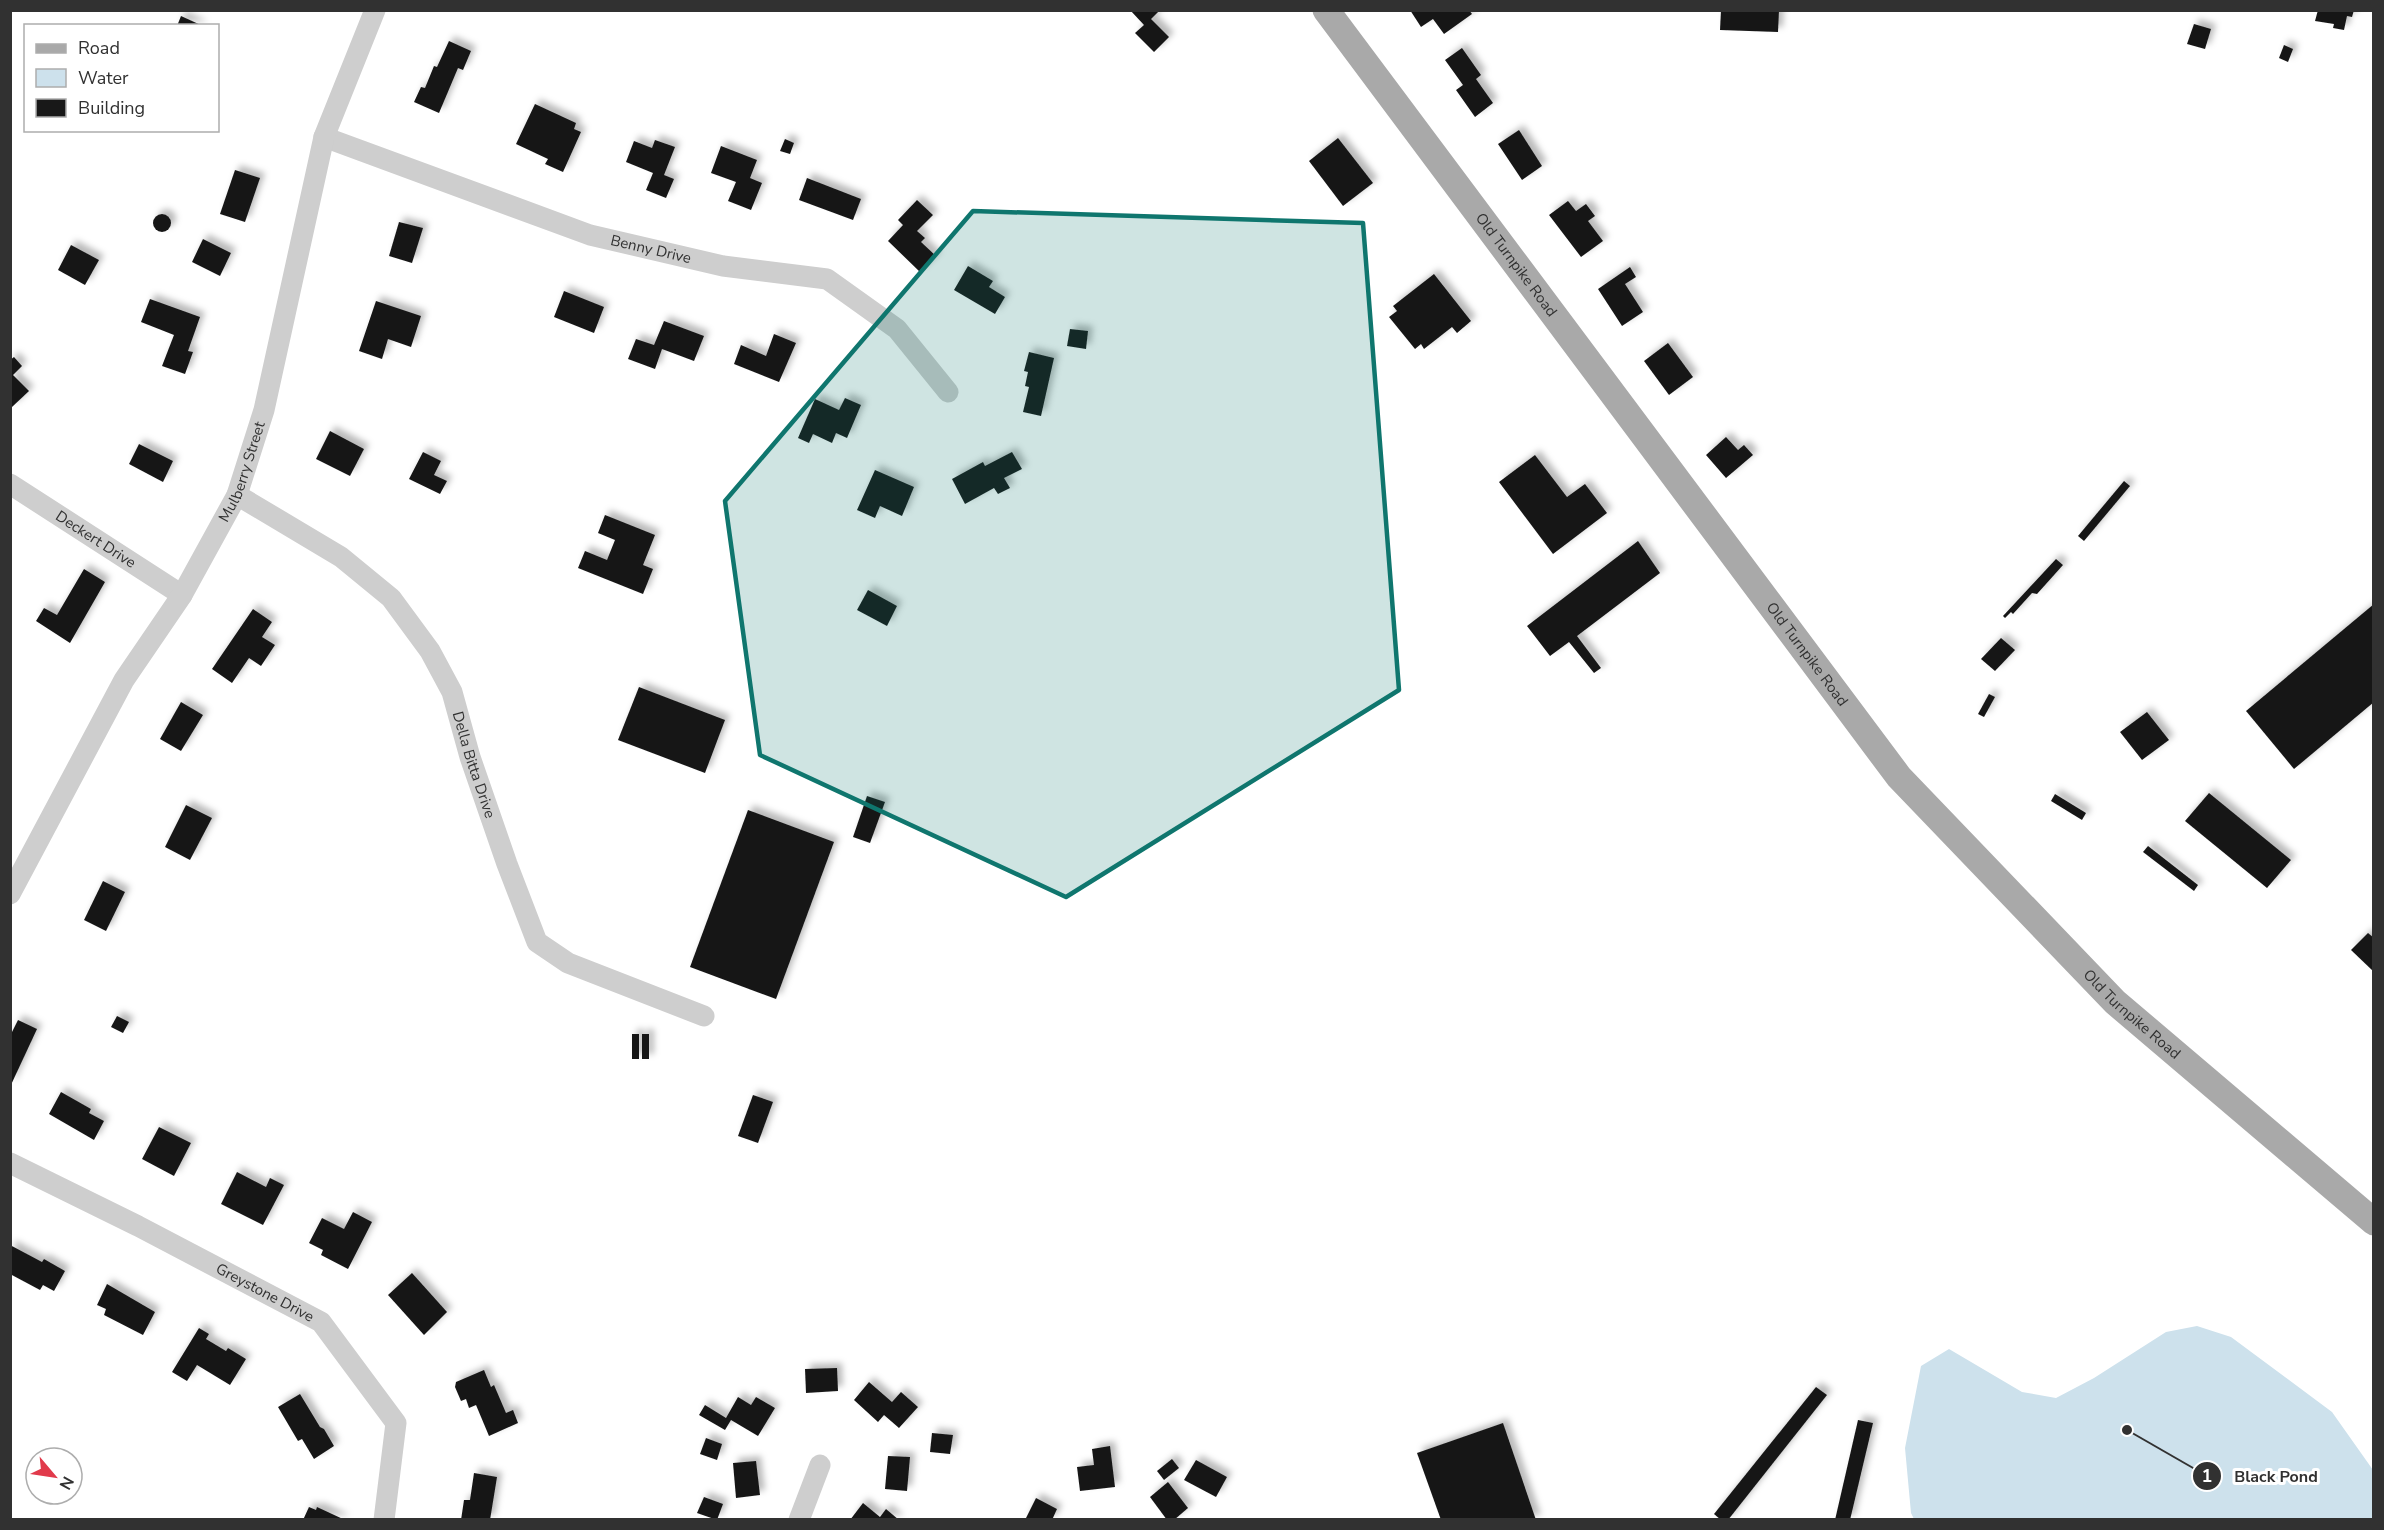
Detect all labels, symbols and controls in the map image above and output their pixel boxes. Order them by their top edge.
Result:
legend [24,24,219,132]
text: Road [78,36,120,60]
text: Water [78,66,129,90]
text: Building [78,96,145,120]
street label: Old Turnpike Road [1471,209,1562,321]
street label: Benny Drive [609,230,693,268]
street label: Mulberry Street [214,418,270,526]
street label: Deckert Drive [52,506,140,573]
street label: Old Turnpike Road [1762,598,1853,710]
street label: Della Bitta Drive [448,709,500,821]
street label: Old Turnpike Road [2079,965,2185,1064]
street label: Greystone Drive [212,1259,318,1327]
north arrow [24,1446,84,1506]
callout: Black Pond [2192,1459,2329,1493]
text: 1 [2202,1464,2212,1488]
text: Black Pond [2234,1466,2318,1488]
text: N [54,1472,79,1493]

